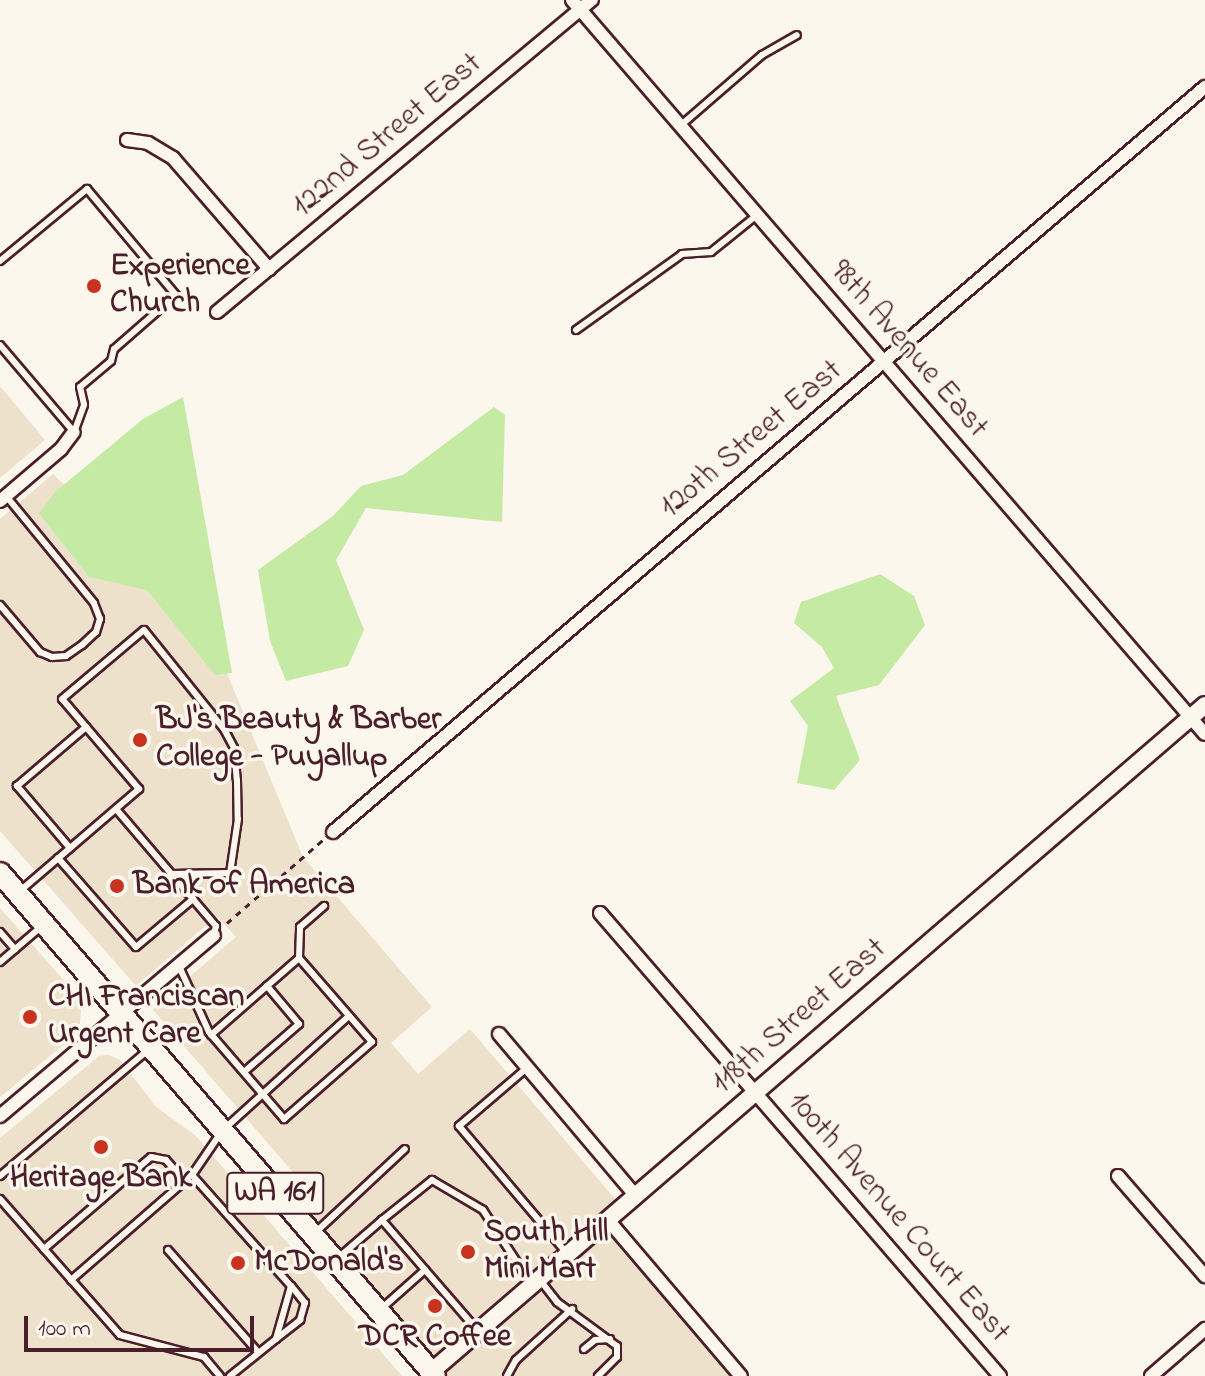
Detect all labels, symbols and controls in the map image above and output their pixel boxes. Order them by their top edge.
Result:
street label: 122nd Street East [285,45,491,227]
place label: Experience Church [110,249,250,324]
street label: 98th Avenue East [820,253,996,447]
marker: Experience Church [85,277,103,295]
street label: 120th Street East [653,353,851,527]
place label: BJ's Beauty & Barber College - Puyallup [156,703,441,778]
marker: BJ's Beauty & Barber College - Puyallup [131,731,149,749]
place label: Bank of America [133,867,355,905]
marker: Bank of America [108,877,126,895]
street label: 118th Street East [705,931,895,1103]
place label: CHI Franciscan Urgent Care [48,980,244,1055]
marker: CHI Franciscan Urgent Care [19,1006,41,1028]
street label: 100th Avenue Court East [778,1085,1018,1351]
marker: Heritage Bank [92,1138,110,1156]
place label: Heritage Bank [10,1160,192,1198]
road number: WA 161 [225,1167,325,1219]
place label: South Hill Mini Mart [484,1215,608,1290]
marker: South Hill Mini Mart [459,1243,477,1261]
place label: McDonald's [254,1244,404,1282]
marker: McDonald's [229,1254,247,1272]
marker: DCR Coffee [426,1297,444,1315]
scale bar [28,1300,258,1350]
text: 100 m [38,1312,91,1347]
place label: DCR Coffee [359,1319,511,1357]

